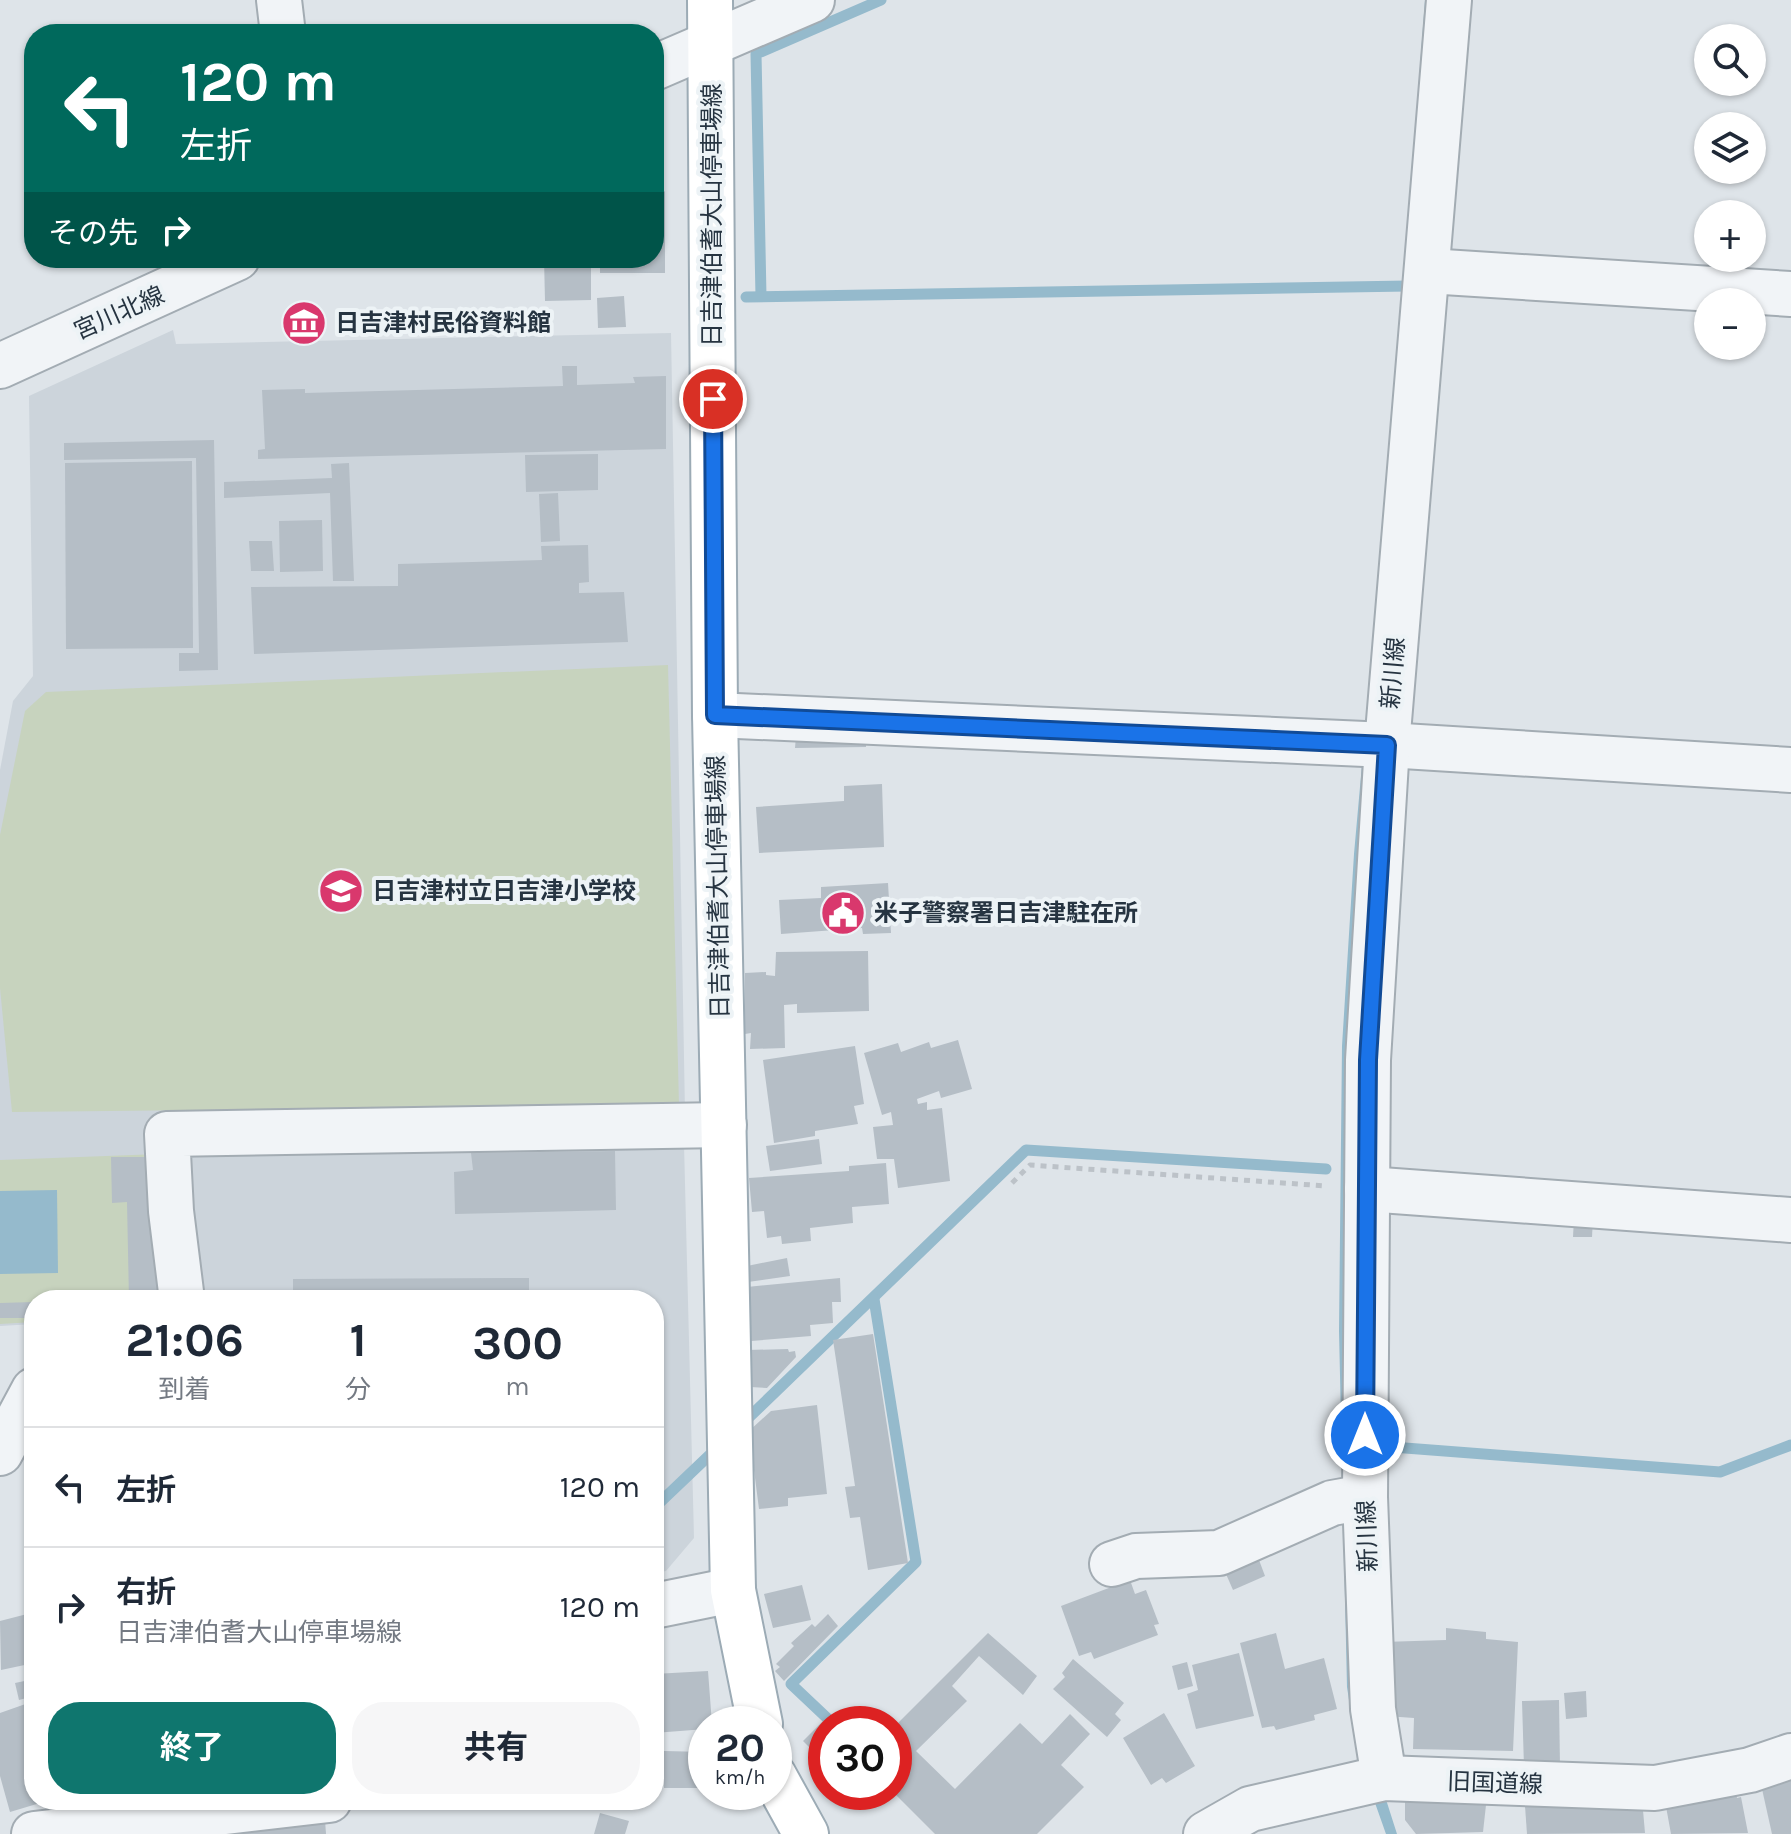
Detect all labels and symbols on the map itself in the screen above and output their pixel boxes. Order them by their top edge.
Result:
street label: 日吉津伯耆大山停車場線 [698,83,726,347]
street label: 宮川北線 [69,281,169,345]
museum icon: 日吉津村民俗資料館 [280,299,328,347]
place label: 日吉津村民俗資料館 [335,309,551,337]
pin [679,365,747,433]
street label: 新川線 [1376,636,1410,710]
street label: 日吉津伯耆大山停車場線 [702,755,734,1019]
school or university icon: 日吉津村立日吉津小学校 [317,867,365,915]
place label: 日吉津村立日吉津小学校 [372,877,636,905]
public building icon: 米子警察署日吉津駐在所 [819,889,867,937]
place label: 米子警察署日吉津駐在所 [874,899,1138,927]
position arrow [1323,1393,1407,1477]
street label: 新川線 [1352,1500,1382,1572]
speed limit sign: 30 [808,1706,912,1810]
street label: 旧国道線 [1447,1767,1543,1799]

